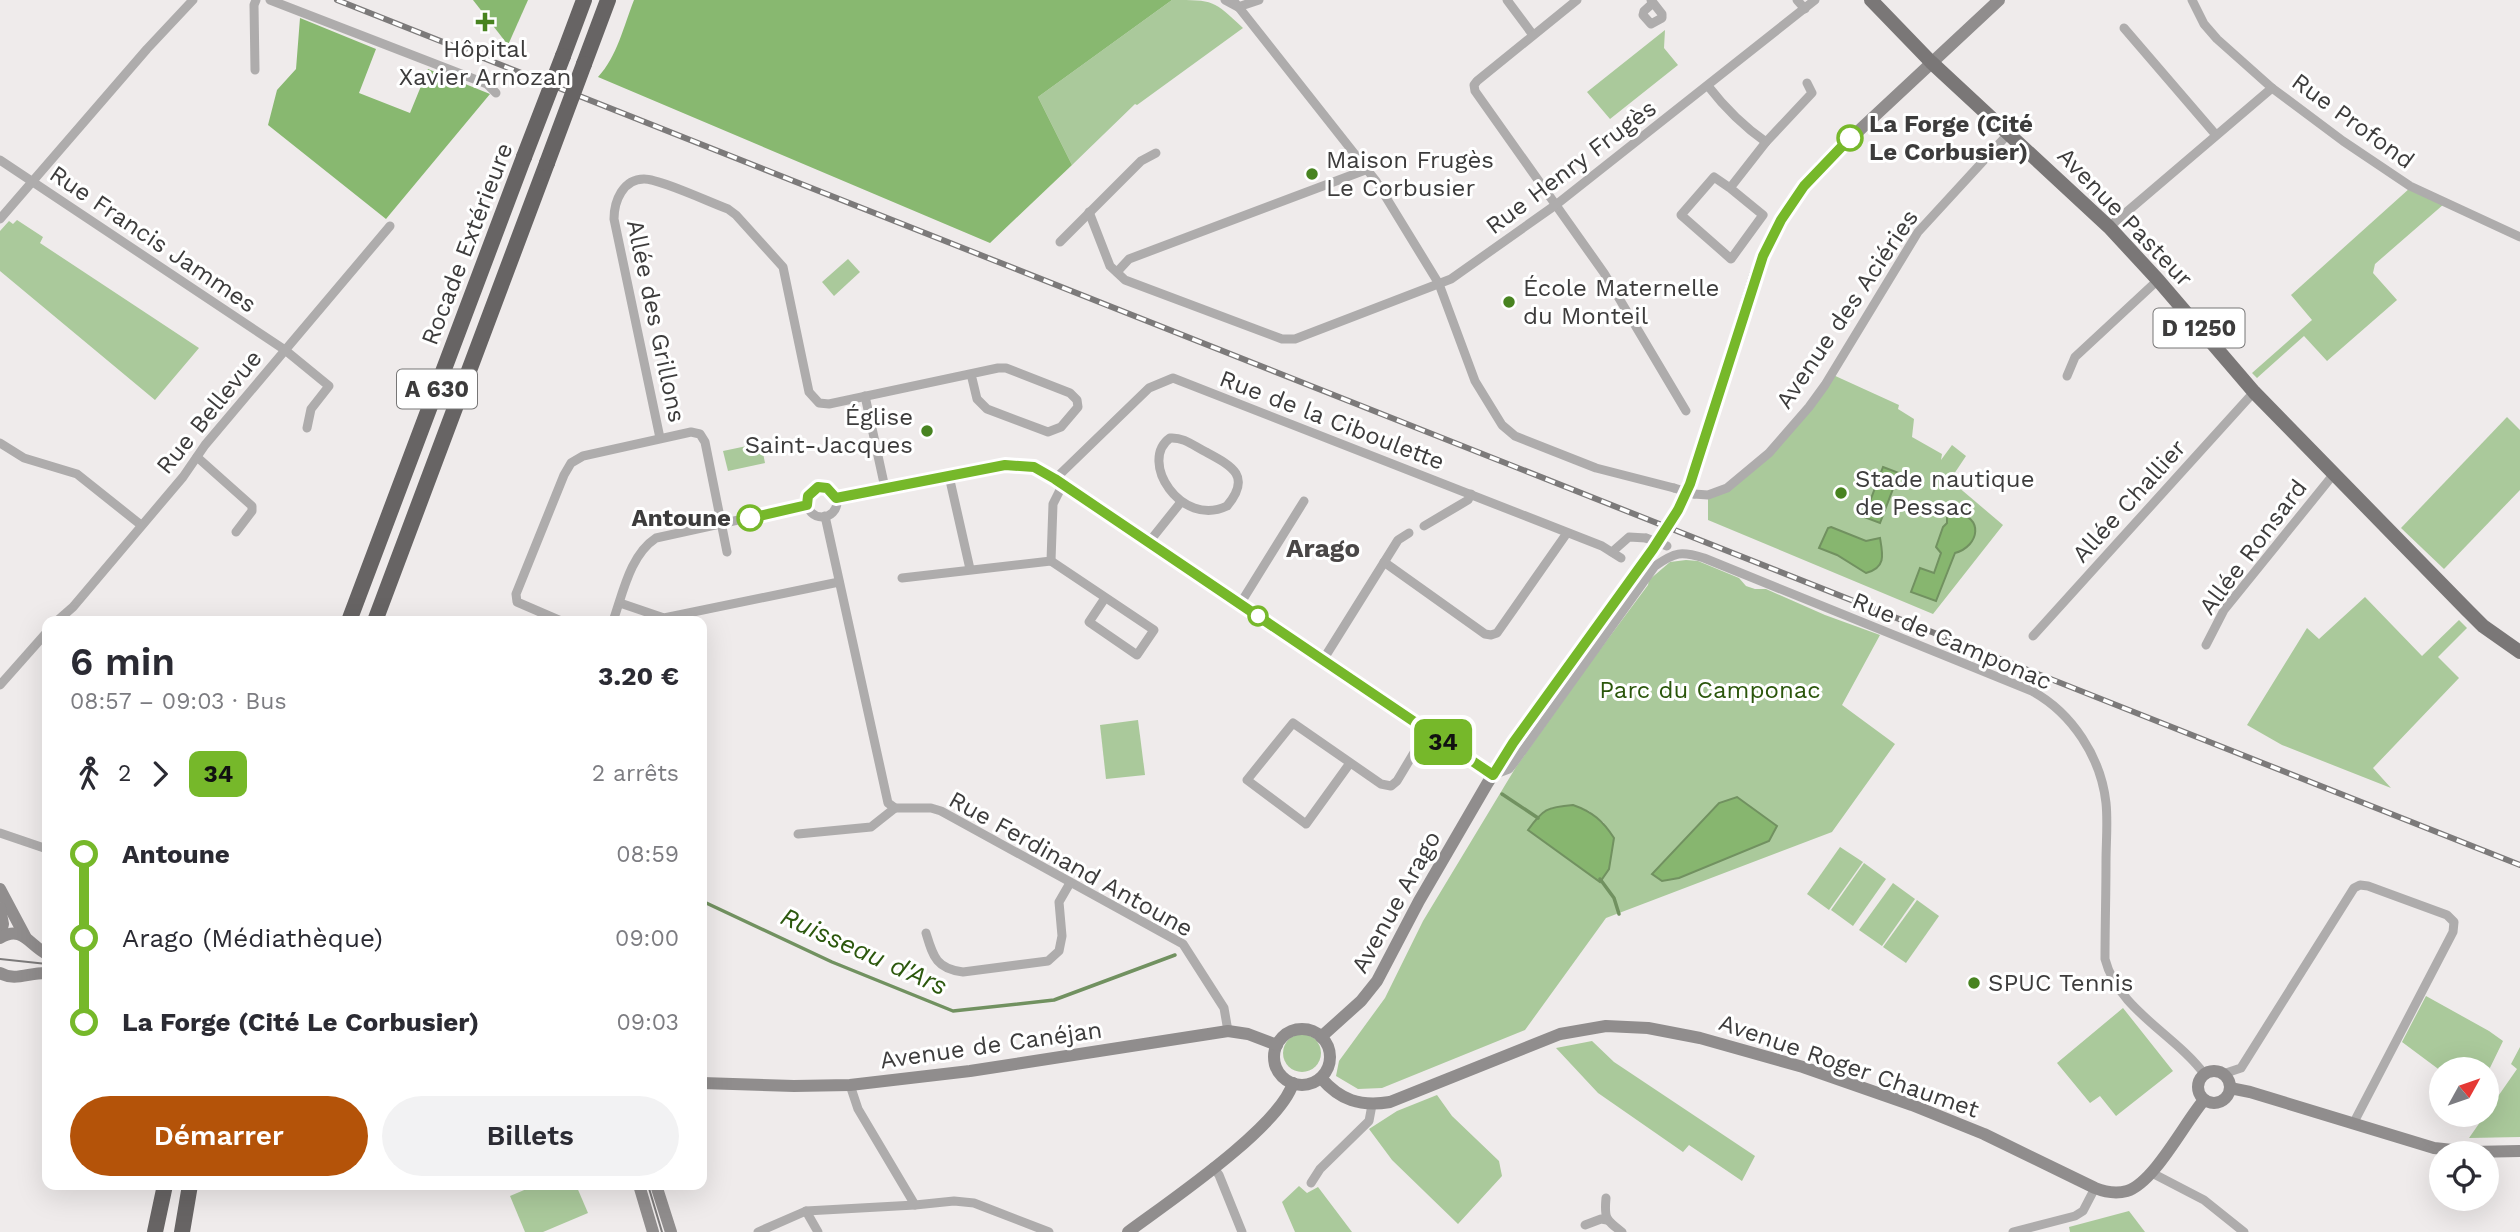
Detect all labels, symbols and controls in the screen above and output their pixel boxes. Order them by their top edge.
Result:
marker: Hôpital Xavier Arnozan [475,12,495,32]
place label: Hôpital Xavier Arnozan [399,35,571,91]
street label: Rue Profond [2286,67,2420,175]
street label: Rue Henry Frugès [1480,94,1662,240]
place label: La Forge (Cité Le Corbusier) [1869,110,2033,166]
marker: La Forge (Cité Le Corbusier) [1837,125,1863,151]
street label: Rocade Extérieure [416,139,518,349]
street label: Avenue Pasteur [2052,142,2199,292]
place label: Maison Frugès Le Corbusier [1326,146,1494,202]
street label: Rue Francis Jammes [44,159,262,319]
marker: Maison Frugès Le Corbusier [1304,166,1320,182]
street label: Avenue des Aciéries [1770,204,1924,414]
street label: Allée des Grillons [621,217,691,425]
place label: École Maternelle du Monteil [1523,274,1719,330]
marker: École Maternelle du Monteil [1501,294,1517,310]
road number: D 1250 [2154,308,2244,348]
street label: Rue Bellevue [150,344,268,480]
street label: Rue de la Ciboulette [1216,364,1448,476]
road number: A 630 [397,370,477,408]
place label: Église Saint-Jacques [745,403,913,459]
marker: Église Saint-Jacques [919,423,935,439]
street label: Allée Challier [2066,434,2192,568]
place label: Stade nautique de Pessac [1855,465,2035,521]
street label: Allée Ronsard [2193,474,2313,620]
marker: Stade nautique de Pessac [1833,485,1849,501]
place label: Antoune [631,504,731,532]
marker: Antoune [737,505,763,531]
district label: Arago [1286,533,1360,563]
street label: Rue de Camponac [1848,586,2056,696]
unlabelled marker [1248,606,1268,626]
text: 6 min [70,640,175,684]
text: 3.20 € [598,661,679,691]
park label: Parc du Camponac [1599,676,1821,704]
text: 08:57 – 09:03 · Bus [70,688,287,715]
line badge: 34 [1412,719,1474,765]
text: 34 [1428,728,1458,756]
icon: walk [70,755,108,793]
icon: forward [141,755,179,793]
text: 2 [118,760,131,787]
text: 34 [203,760,233,788]
text: 2 arrêts [592,760,679,787]
street label: Rue Ferdinand Antoune [944,785,1198,943]
street label: Avenue Arago [1345,826,1447,978]
text: Antoune [122,839,230,869]
text: 08:59 [616,841,679,868]
water label: Ruisseau d'Ars [776,901,952,1001]
text: Arago (Médiathèque) [122,923,383,953]
text: 09:00 [615,925,679,952]
place label: SPUC Tennis [1988,969,2133,997]
marker: SPUC Tennis [1966,975,1982,991]
text: La Forge (Cité Le Corbusier) [122,1007,479,1037]
street label: Avenue Roger Chaumet [1715,1008,1983,1124]
text: 09:03 [616,1009,679,1036]
street label: Avenue de Canéjan [878,1016,1104,1074]
north arrow [2429,1057,2499,1127]
map controls [2429,1057,2499,1211]
button: Démarrer [70,1096,368,1176]
button: Billets [382,1096,679,1176]
button: locate [2429,1141,2499,1211]

